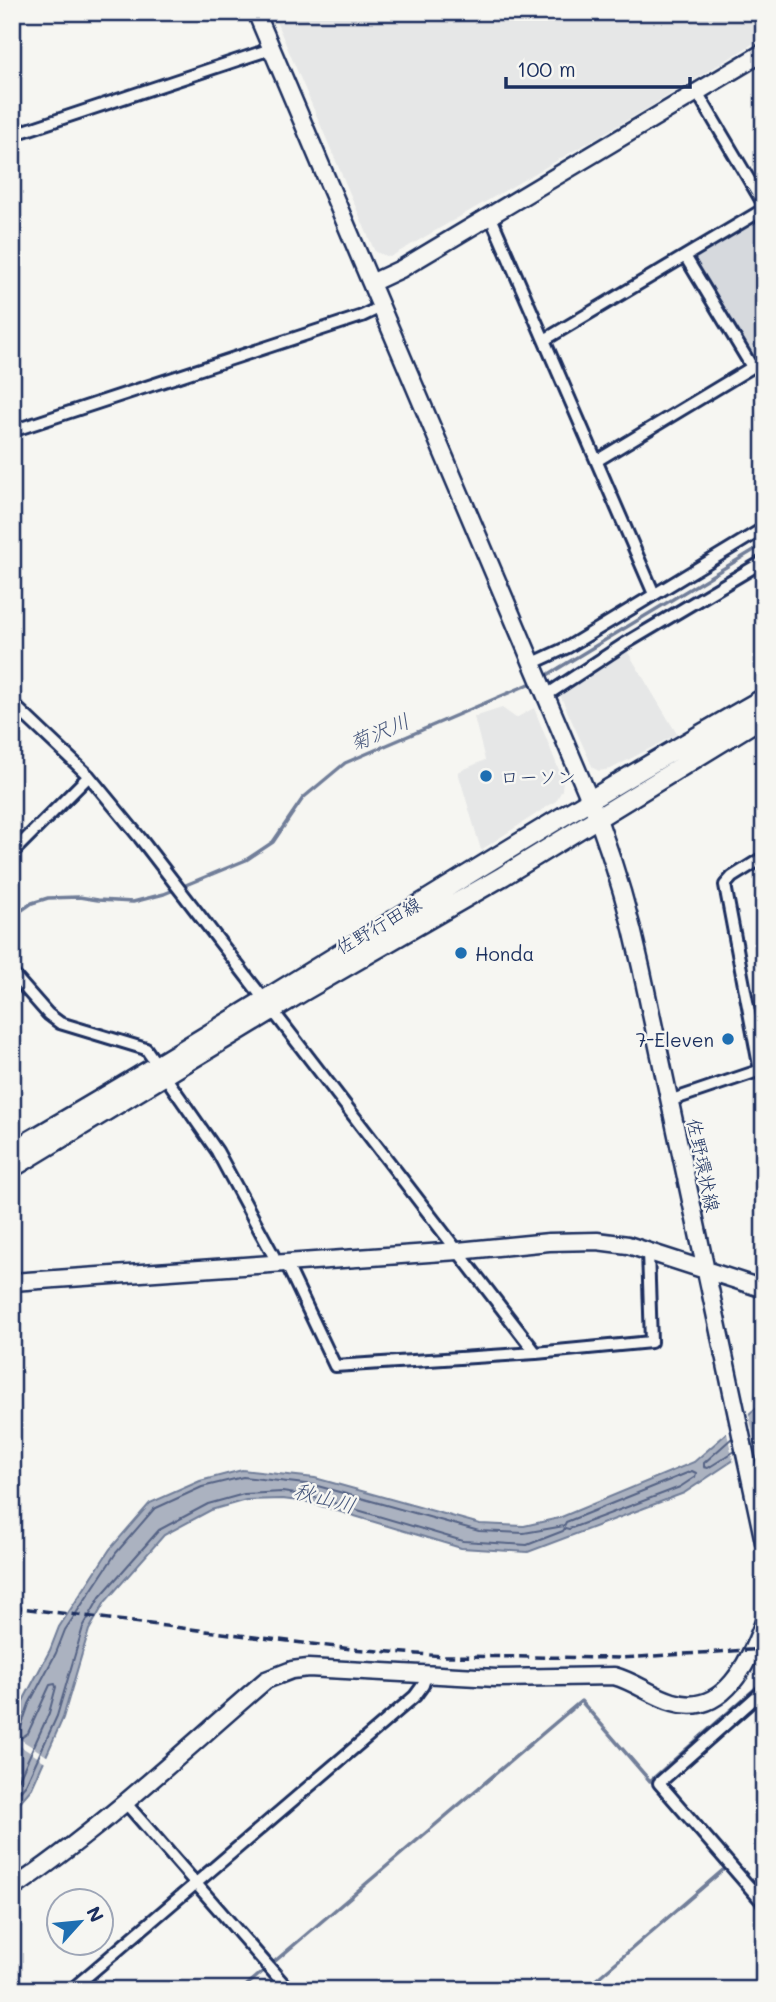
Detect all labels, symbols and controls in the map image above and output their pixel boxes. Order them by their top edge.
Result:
scale bar [506,46,690,90]
text: 100 m [517,55,576,82]
water label: 菊沢川 [345,706,413,756]
place label: ローソン [500,764,576,789]
marker: ローソン [478,768,494,784]
street label: 佐野行田線 [331,890,425,960]
place label: Honda [475,941,534,966]
marker: Honda [453,945,469,961]
place label: 7-Eleven [636,1027,714,1052]
marker: 7-Eleven [720,1031,736,1047]
street label: 佐野環状線 [682,1116,726,1214]
water label: 秋山川 [291,1476,359,1518]
north arrow [46,1886,116,1956]
text: N [81,1902,110,1926]

